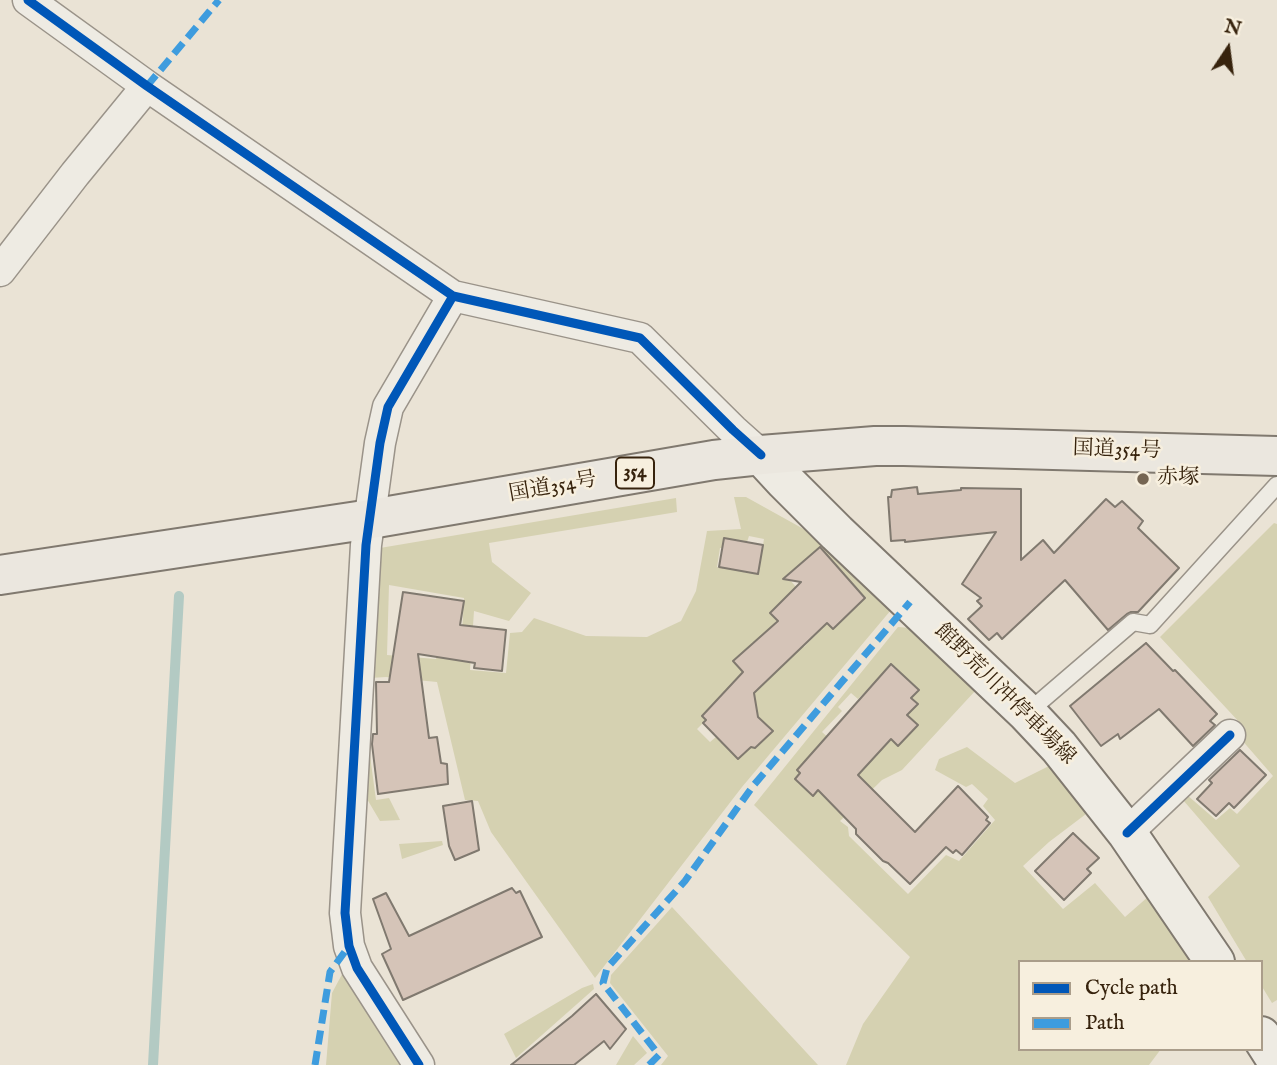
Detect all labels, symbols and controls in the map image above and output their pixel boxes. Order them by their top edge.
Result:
north arrow [1193,14,1263,84]
text: N [1222,15,1243,42]
street label: 国道354号 [1072,437,1162,465]
road number: 354 [616,458,654,488]
place label: 赤塚 [1157,466,1199,492]
street label: 国道354号 [507,468,599,508]
marker: 赤塚 [1135,471,1151,487]
street label: 館野荒川沖停車場線 [928,619,1080,771]
legend [1018,960,1263,1051]
text: Cycle path [1085,975,1178,1002]
text: Path [1085,1010,1124,1037]

